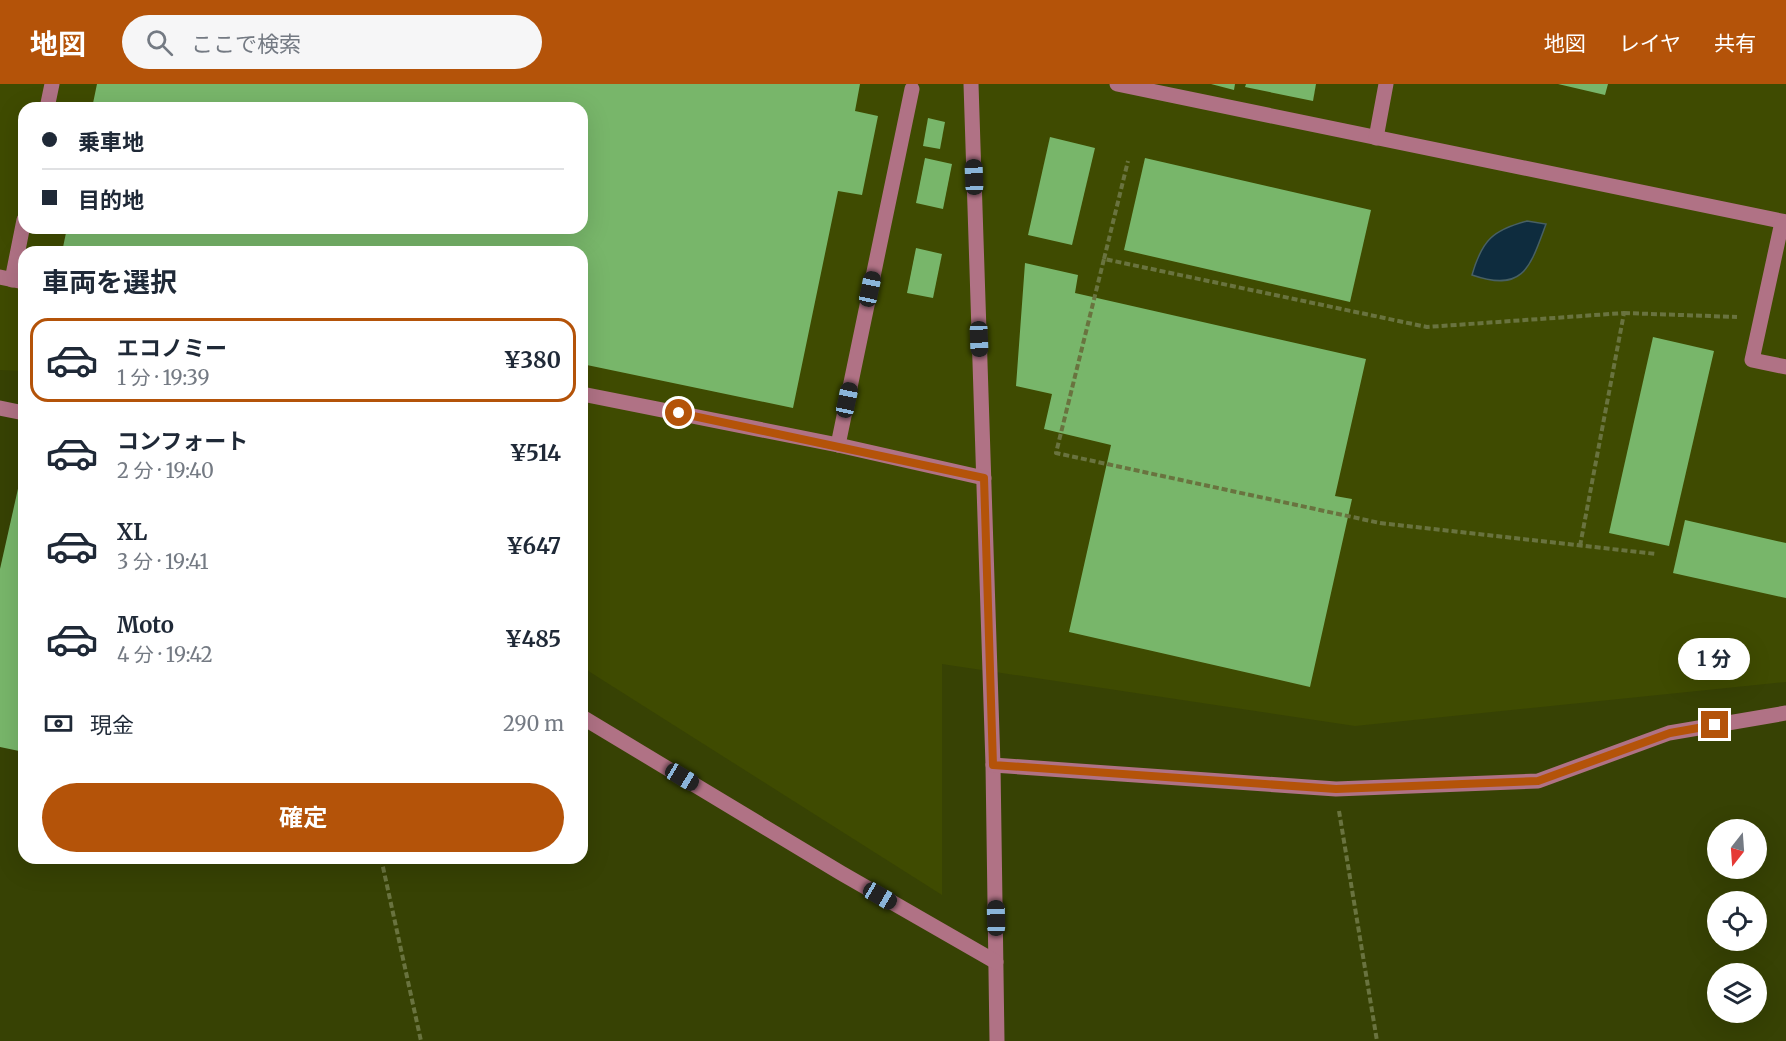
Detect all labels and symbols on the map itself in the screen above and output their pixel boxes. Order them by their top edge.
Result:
car [964,159,984,195]
car [857,270,883,308]
car [969,321,989,357]
car [834,381,860,419]
route start [665,399,692,426]
callout: 1 分 [1679,638,1751,680]
route end [1701,711,1728,738]
car [662,760,702,794]
north arrow [1707,819,1767,879]
car [860,879,900,913]
car [987,900,1005,936]

